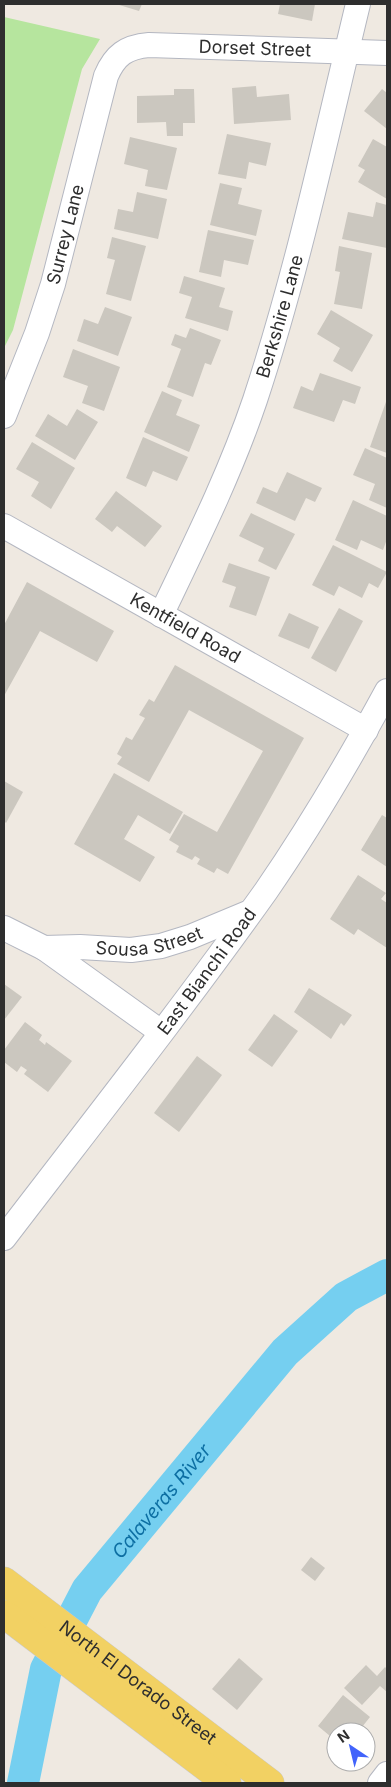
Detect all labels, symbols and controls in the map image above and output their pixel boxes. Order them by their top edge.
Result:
street label: Dorset Street [198,36,312,60]
street label: Surrey Lane [42,182,88,287]
street label: Berkshire Lane [252,252,307,381]
street label: Kentfield Road [127,588,244,667]
street label: East Bianchi Road [153,904,260,1039]
street label: Sousa Street [95,922,206,960]
water label: Calaveras River [107,1439,216,1563]
street label: North El Dorado Street [55,1616,221,1749]
north arrow [326,1722,376,1772]
text: N [334,1726,353,1746]

